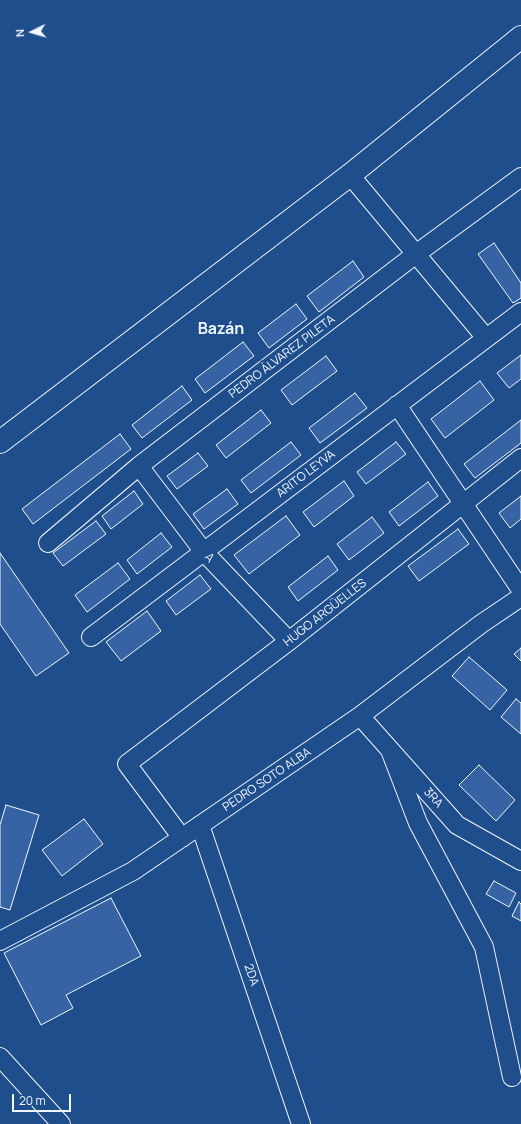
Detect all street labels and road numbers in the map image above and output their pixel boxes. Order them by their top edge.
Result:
street label: PEDRO ÁLVAREZ PILETA [226,312,338,402]
street label: ARITO LEYVA [274,447,338,501]
street label: A [201,550,217,566]
street label: HUGO ARGÜELLES [281,576,369,650]
street label: PEDRO SOTO ALBA [220,745,314,815]
street label: 3RA [420,785,446,811]
street label: 2DA [241,962,261,988]

